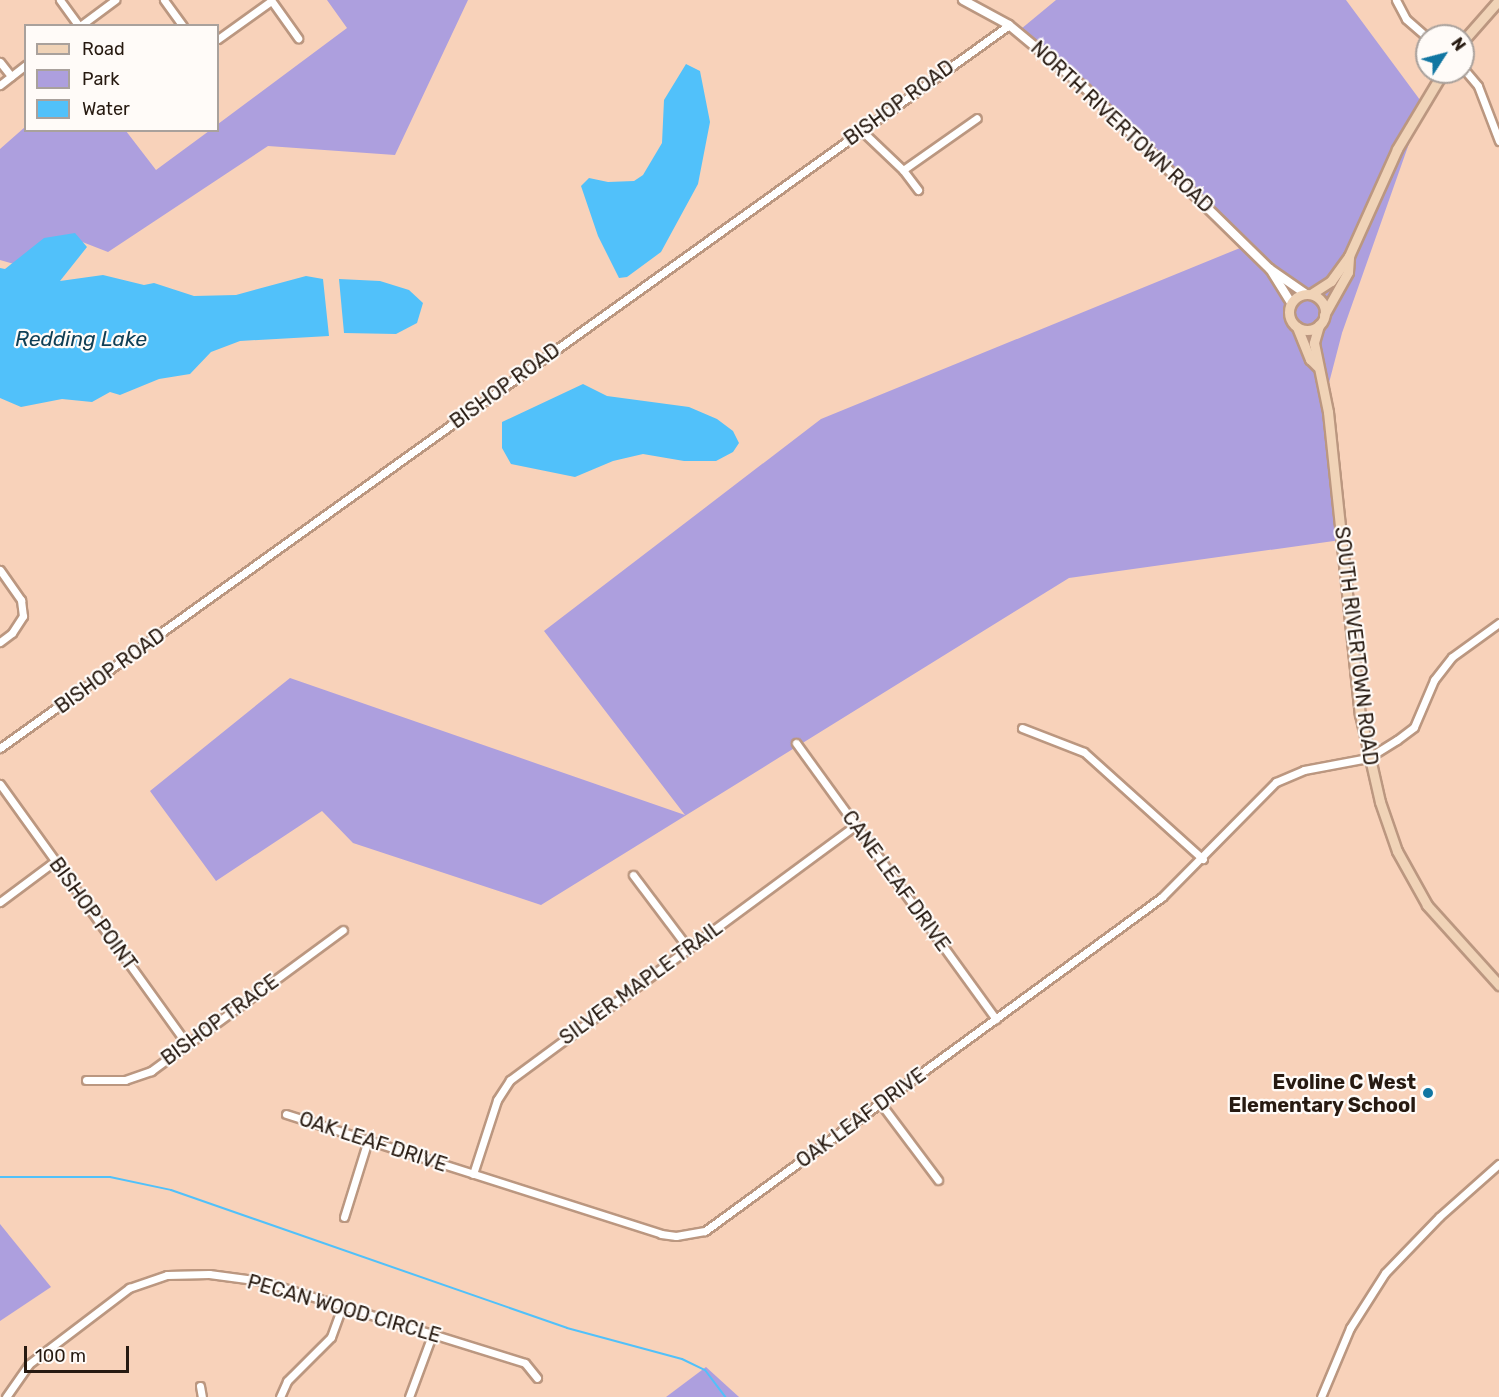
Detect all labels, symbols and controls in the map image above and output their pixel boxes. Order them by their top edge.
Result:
legend [24,24,219,132]
north arrow [1415,24,1475,84]
text: N [1447,34,1469,55]
street label: NORTH RIVERTOWN ROAD [1026,36,1218,218]
text: Road [82,38,125,60]
street label: BISHOP ROAD [839,55,959,151]
text: Park [82,68,119,90]
text: Water [82,98,130,120]
water label: Redding Lake [15,326,147,352]
street label: BISHOP ROAD [445,338,565,434]
street label: SOUTH RIVERTOWN ROAD [1329,525,1383,767]
street label: BISHOP ROAD [50,623,170,719]
street label: CANE LEAF DRIVE [837,806,955,956]
street label: BISHOP POINT [44,853,142,975]
street label: SILVER MAPLE TRAIL [555,916,727,1050]
street label: BISHOP TRACE [156,969,284,1071]
street label: OAK LEAF DRIVE [791,1063,931,1173]
place label: Evoline C West Elementary School [1228,1070,1416,1117]
marker: Evoline C West Elementary School [1421,1086,1435,1100]
street label: OAK LEAF DRIVE [296,1107,450,1177]
street label: PECAN WOOD CIRCLE [244,1270,444,1348]
scale bar [27,1334,132,1372]
text: 100 m [35,1345,86,1367]

